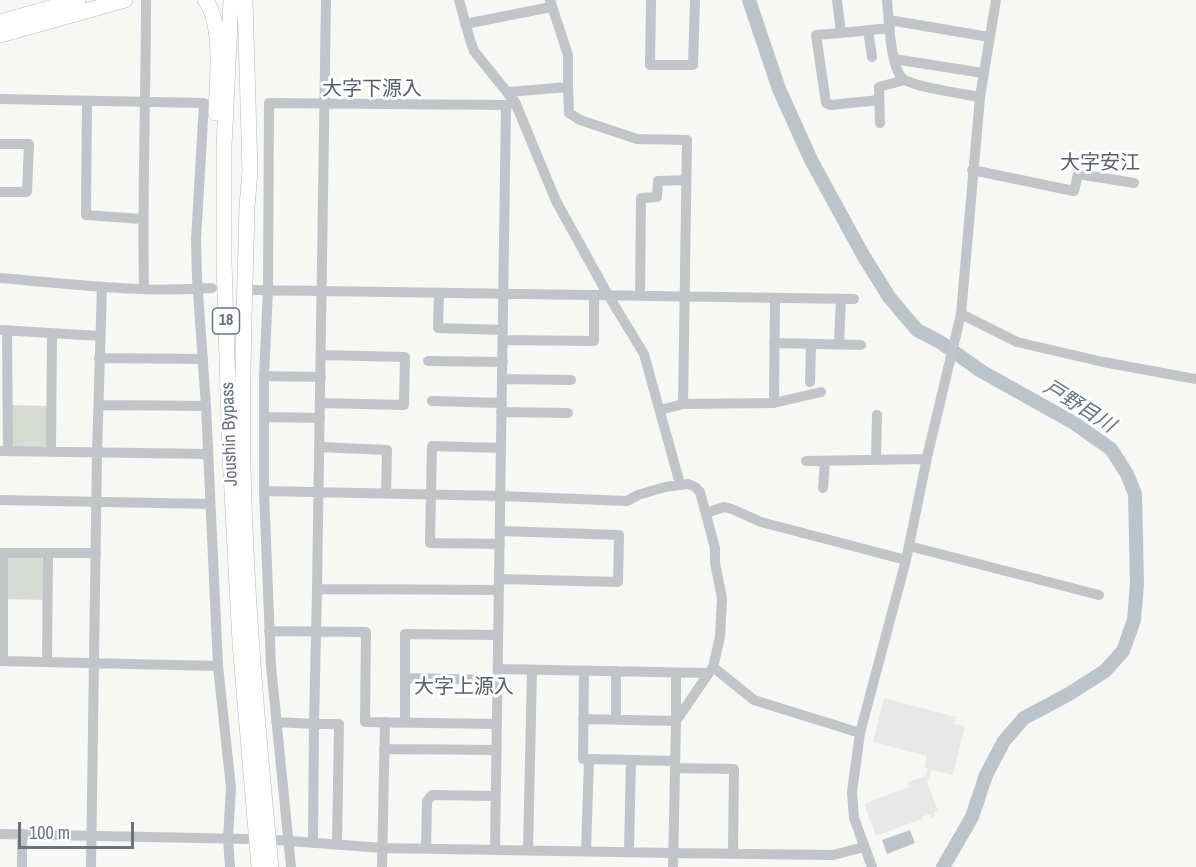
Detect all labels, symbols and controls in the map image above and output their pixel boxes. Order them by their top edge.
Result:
district label: 大字下源入 [322,78,422,102]
district label: 大字安江 [1060,152,1140,176]
road number: 18 [212,308,240,334]
water label: 戸野目川 [1039,376,1119,438]
street label: Joushin Bypass [217,382,243,486]
district label: 大字上源入 [414,676,514,700]
scale bar [21,810,136,848]
text: 100 m [29,820,70,845]

